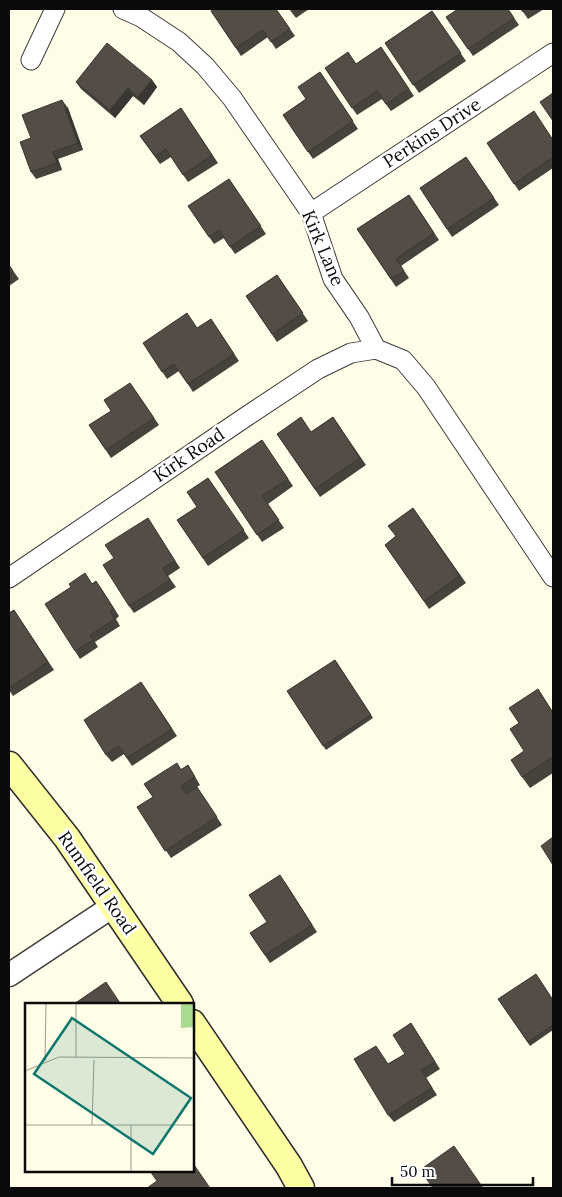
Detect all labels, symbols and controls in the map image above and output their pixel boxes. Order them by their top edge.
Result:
street label: Perkins Drive [379,92,485,173]
street label: Kirk Lane [297,206,350,289]
street label: Kirk Road [149,422,229,487]
street label: Rumfield Road [53,826,142,939]
inset map [25,1003,194,1172]
scale bar [392,1154,533,1186]
text: 50 m [400,1162,435,1181]

